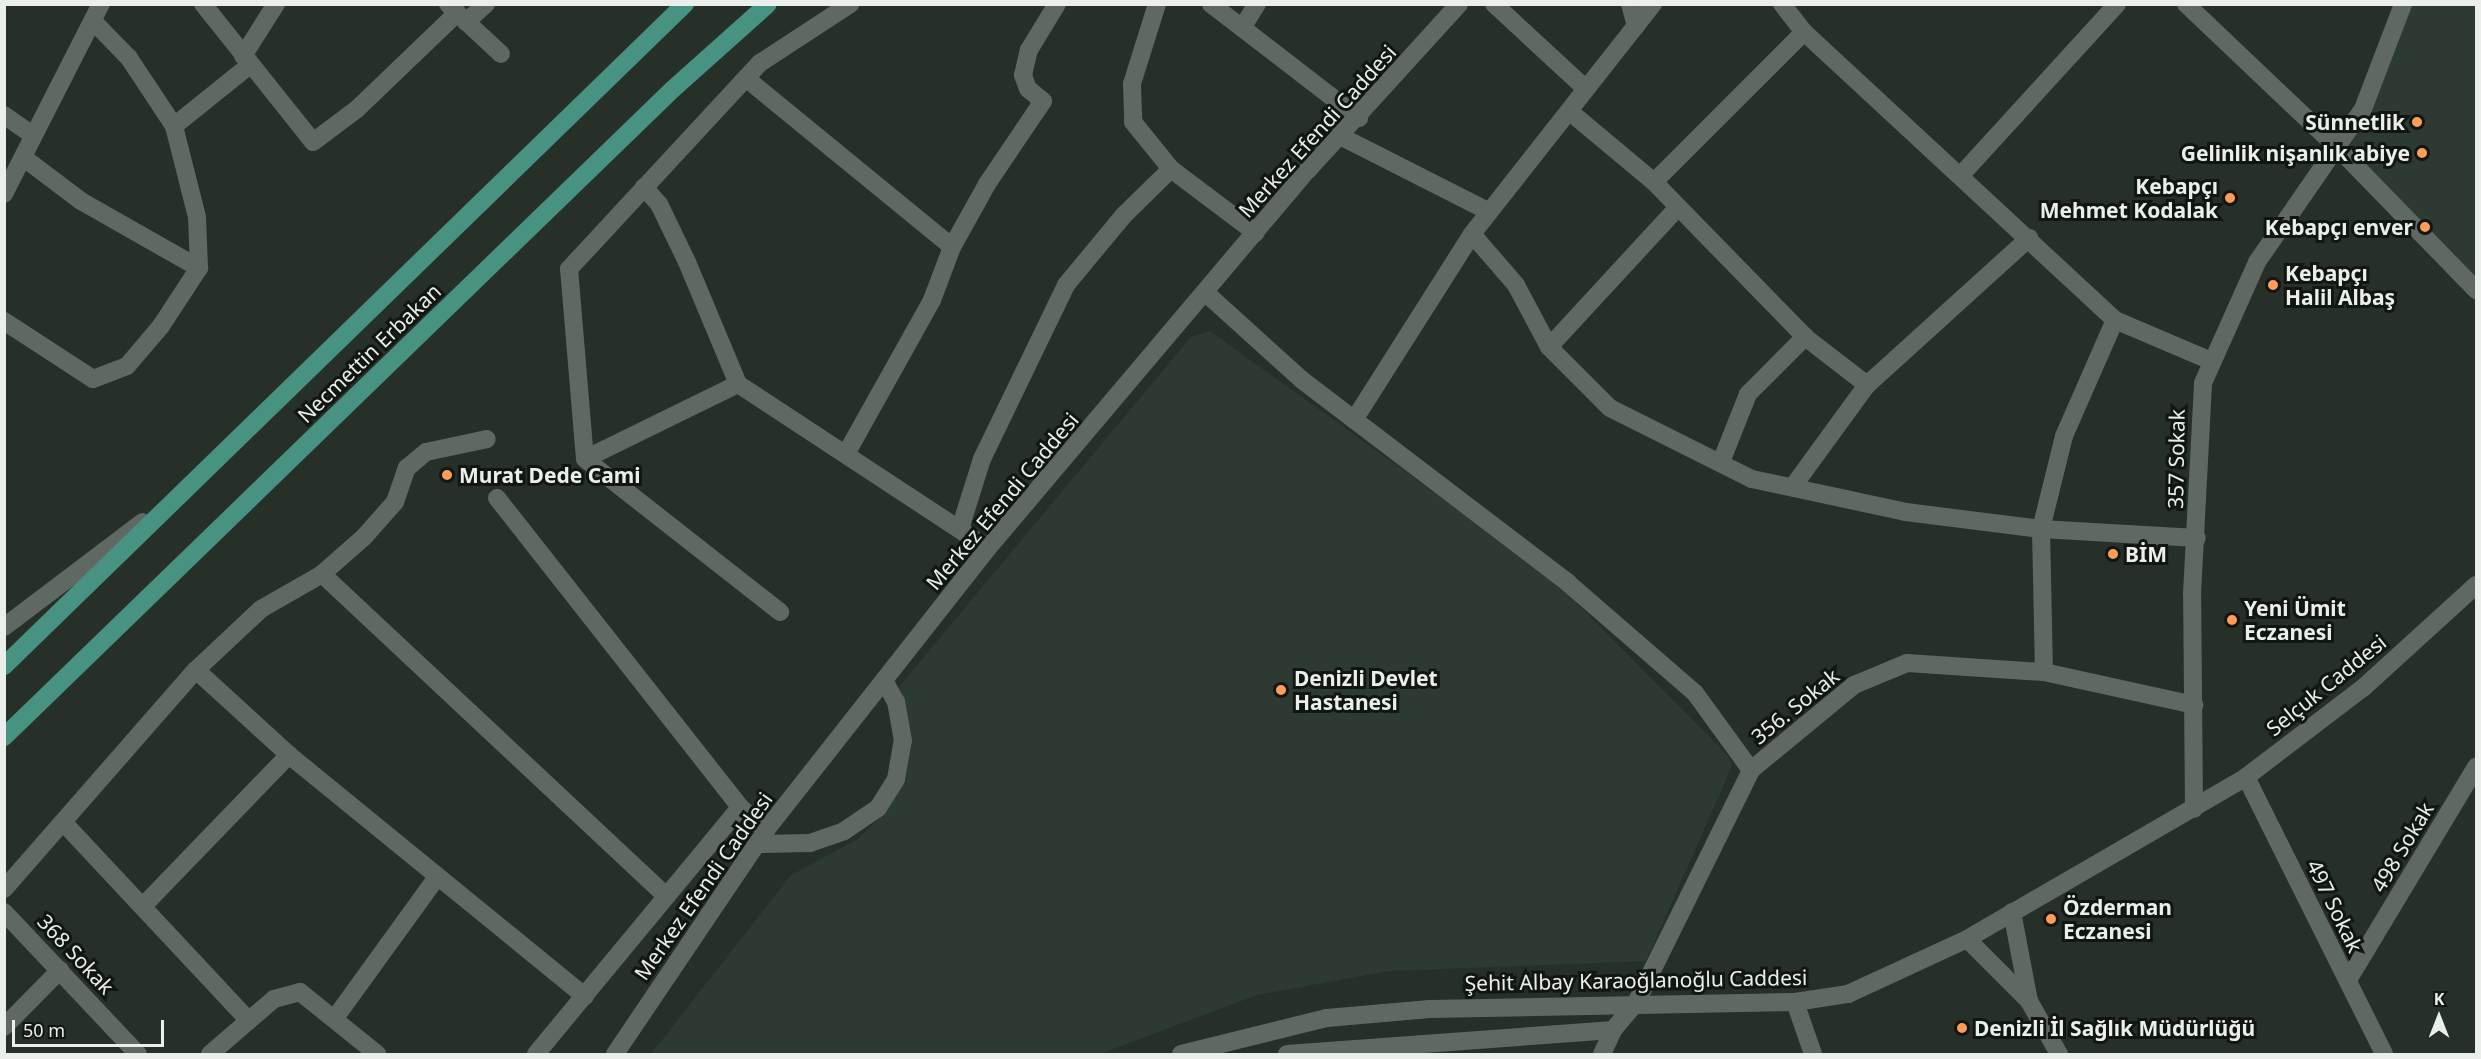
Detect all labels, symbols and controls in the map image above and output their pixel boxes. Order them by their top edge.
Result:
street label: Merkez Efendi Caddesi [1233,40,1401,222]
place label: Sünnetlik [2305,109,2405,135]
marker: Sünnetlik [2410,115,2424,129]
place label: Gelinlik nişanlık abiye [2181,140,2410,166]
marker: Gelinlik nişanlık abiye [2415,146,2429,160]
place label: Kebapçı Mehmet Kodalak [2040,173,2218,223]
marker: Kebapçı Mehmet Kodalak [2223,191,2237,205]
place label: Kebapçı enver [2265,214,2413,240]
marker: Kebapçı enver [2418,220,2432,234]
place label: Kebapçı Halil Albaş [2285,260,2395,310]
street label: Necmettin Erbakan [292,278,446,428]
marker: Kebapçı Halil Albaş [2266,278,2280,292]
street label: Merkez Efendi Caddesi [921,407,1083,595]
street label: 357 Sokak [2163,409,2189,509]
place label: Murat Dede Cami [459,462,641,488]
marker: Murat Dede Cami [440,468,454,482]
place label: BİM [2125,541,2167,567]
marker: BİM [2106,547,2120,561]
place label: Yeni Ümit Eczanesi [2244,595,2346,645]
marker: Yeni Ümit Eczanesi [2225,613,2239,627]
street label: Selçuk Caddesi [2261,629,2391,741]
street label: 356. Sokak [1746,663,1844,749]
place label: Denizli Devlet Hastanesi [1294,665,1438,715]
marker: Denizli Devlet Hastanesi [1272,681,1290,699]
street label: Merkez Efendi Caddesi [629,787,777,985]
street label: 498 Sokak [2365,798,2439,896]
street label: 497 Sokak [2302,856,2368,956]
place label: Özderman Eczanesi [2063,894,2172,944]
street label: 368 Sokak [33,909,119,999]
marker: Özderman Eczanesi [2044,912,2058,926]
street label: Şehit Albay Karaoğlanoğlu Caddesi [1464,964,1808,996]
north arrow [2409,987,2469,1047]
text: K [2434,988,2444,1010]
scale bar [15,1008,166,1046]
place label: Denizli İl Sağlık Müdürlüğü [1974,1015,2255,1041]
text: 50 m [23,1018,65,1042]
marker: Denizli İl Sağlık Müdürlüğü [1955,1021,1969,1035]

